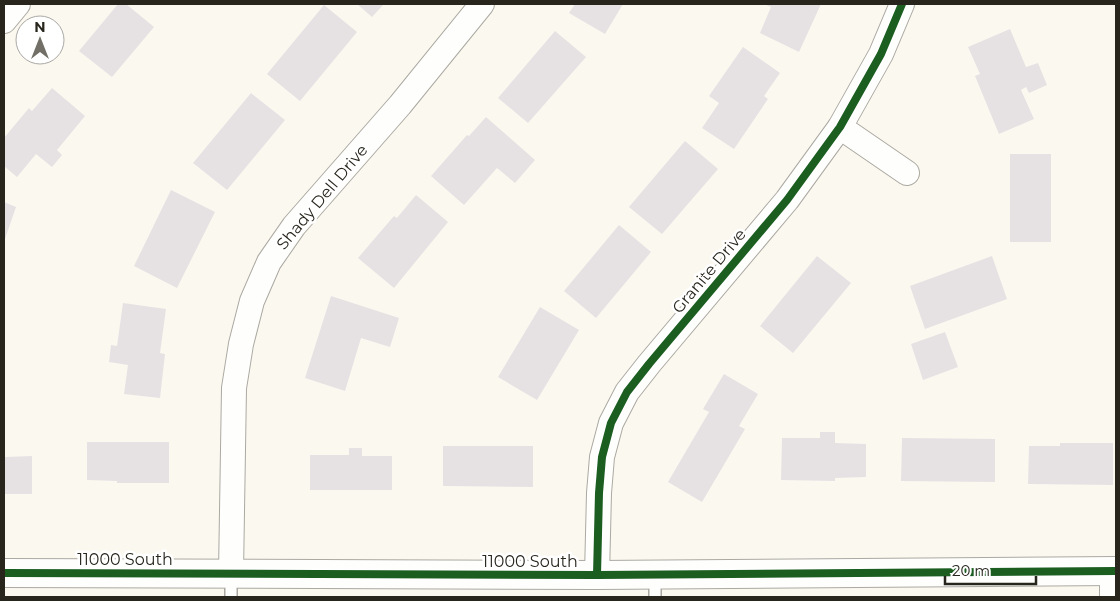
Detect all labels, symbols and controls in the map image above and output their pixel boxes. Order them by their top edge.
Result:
north arrow [15,15,65,65]
text: N [34,18,46,36]
street label: Shady Dell Drive [273,141,371,253]
street label: Granite Drive [668,225,750,317]
street label: 11000 South [77,550,173,569]
street label: 11000 South [482,552,578,571]
scale bar [945,554,1036,586]
text: 20 m [952,561,990,580]

